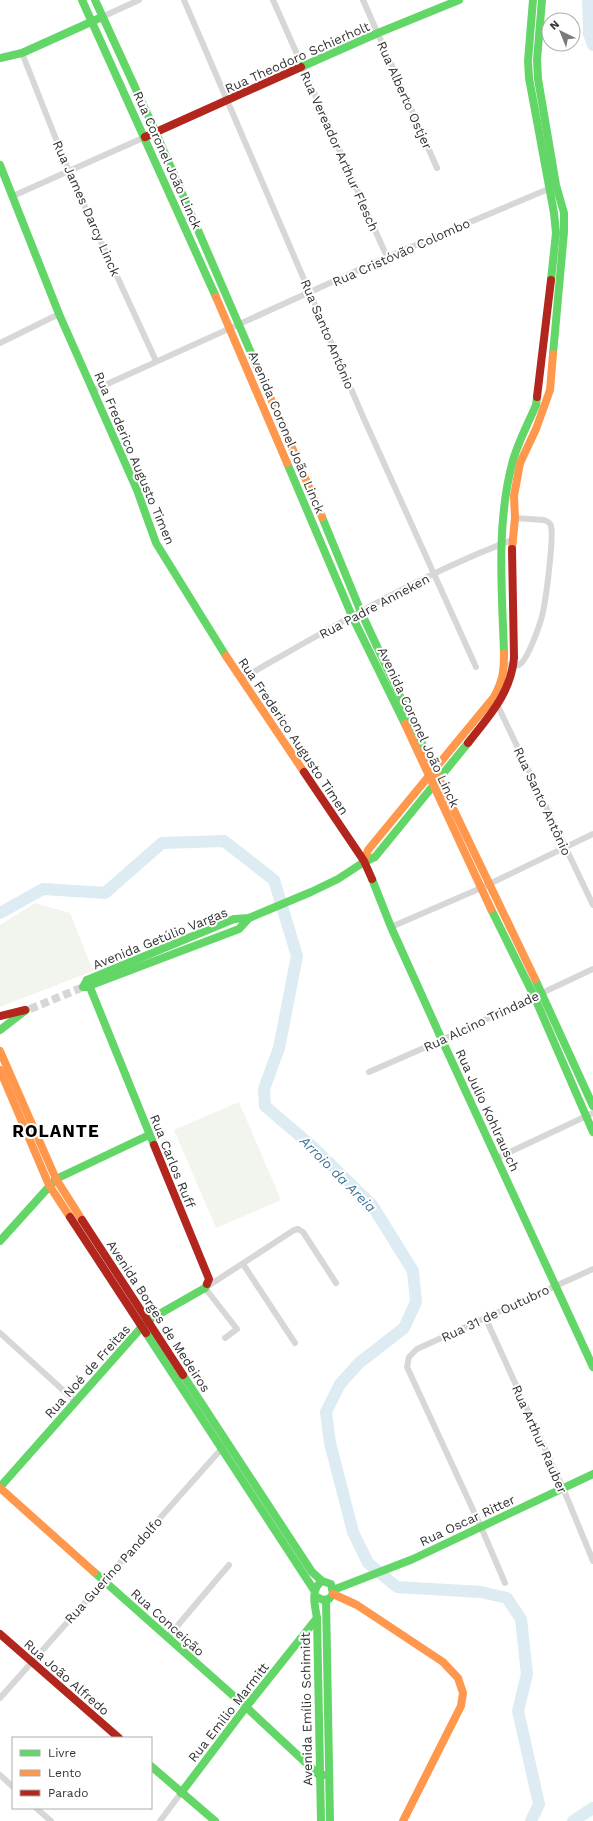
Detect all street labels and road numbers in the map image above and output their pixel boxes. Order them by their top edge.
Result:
street label: Rua Theodoro Schierholt [223,18,372,96]
street label: Rua Alberto Ostjer [374,39,435,152]
street label: Rua Vereador Arthur Flesch [297,69,382,234]
street label: Rua Coronel João Linck [130,89,205,232]
street label: Rua James Darcy Linck [50,138,124,279]
street label: Rua Cristóvão Colombo [330,215,472,290]
street label: Rua Santo Antônio [298,277,358,392]
street label: Avenida Coronel João Linck [245,349,328,516]
street label: Rua Frederico Augusto Timen [91,370,178,547]
street label: Rua Padre Anneken [316,571,432,642]
street label: Avenida Coronel João Linck [375,645,463,810]
street label: Rua Frederico Augusto Timen [235,655,352,818]
street label: Rua Santo Antônio [511,745,574,858]
street label: Avenida Getúlio Vargas [91,904,230,972]
street label: Rua Alcino Trindade [421,988,541,1055]
street label: Rua Julio Kohlrausch [453,1047,522,1174]
street label: Rua Carlos Ruff [147,1112,198,1211]
street label: Avenida Borges de Medeiros [104,1238,213,1395]
street label: Rua 31 de Outubro [439,1282,552,1345]
street label: Rua Noé de Freitas [42,1321,133,1421]
street label: Rua Arthur Rauber [509,1383,570,1496]
street label: Rua Oscar Ritter [417,1492,517,1549]
street label: Rua Guerino Pandolfo [62,1514,165,1627]
street label: Rua Conceição [128,1586,208,1659]
street label: Avenida Emílio Schimidt [298,1631,315,1786]
street label: Rua João Alfredo [21,1636,113,1719]
street label: Rua Emilio Marmitt [185,1659,272,1765]

